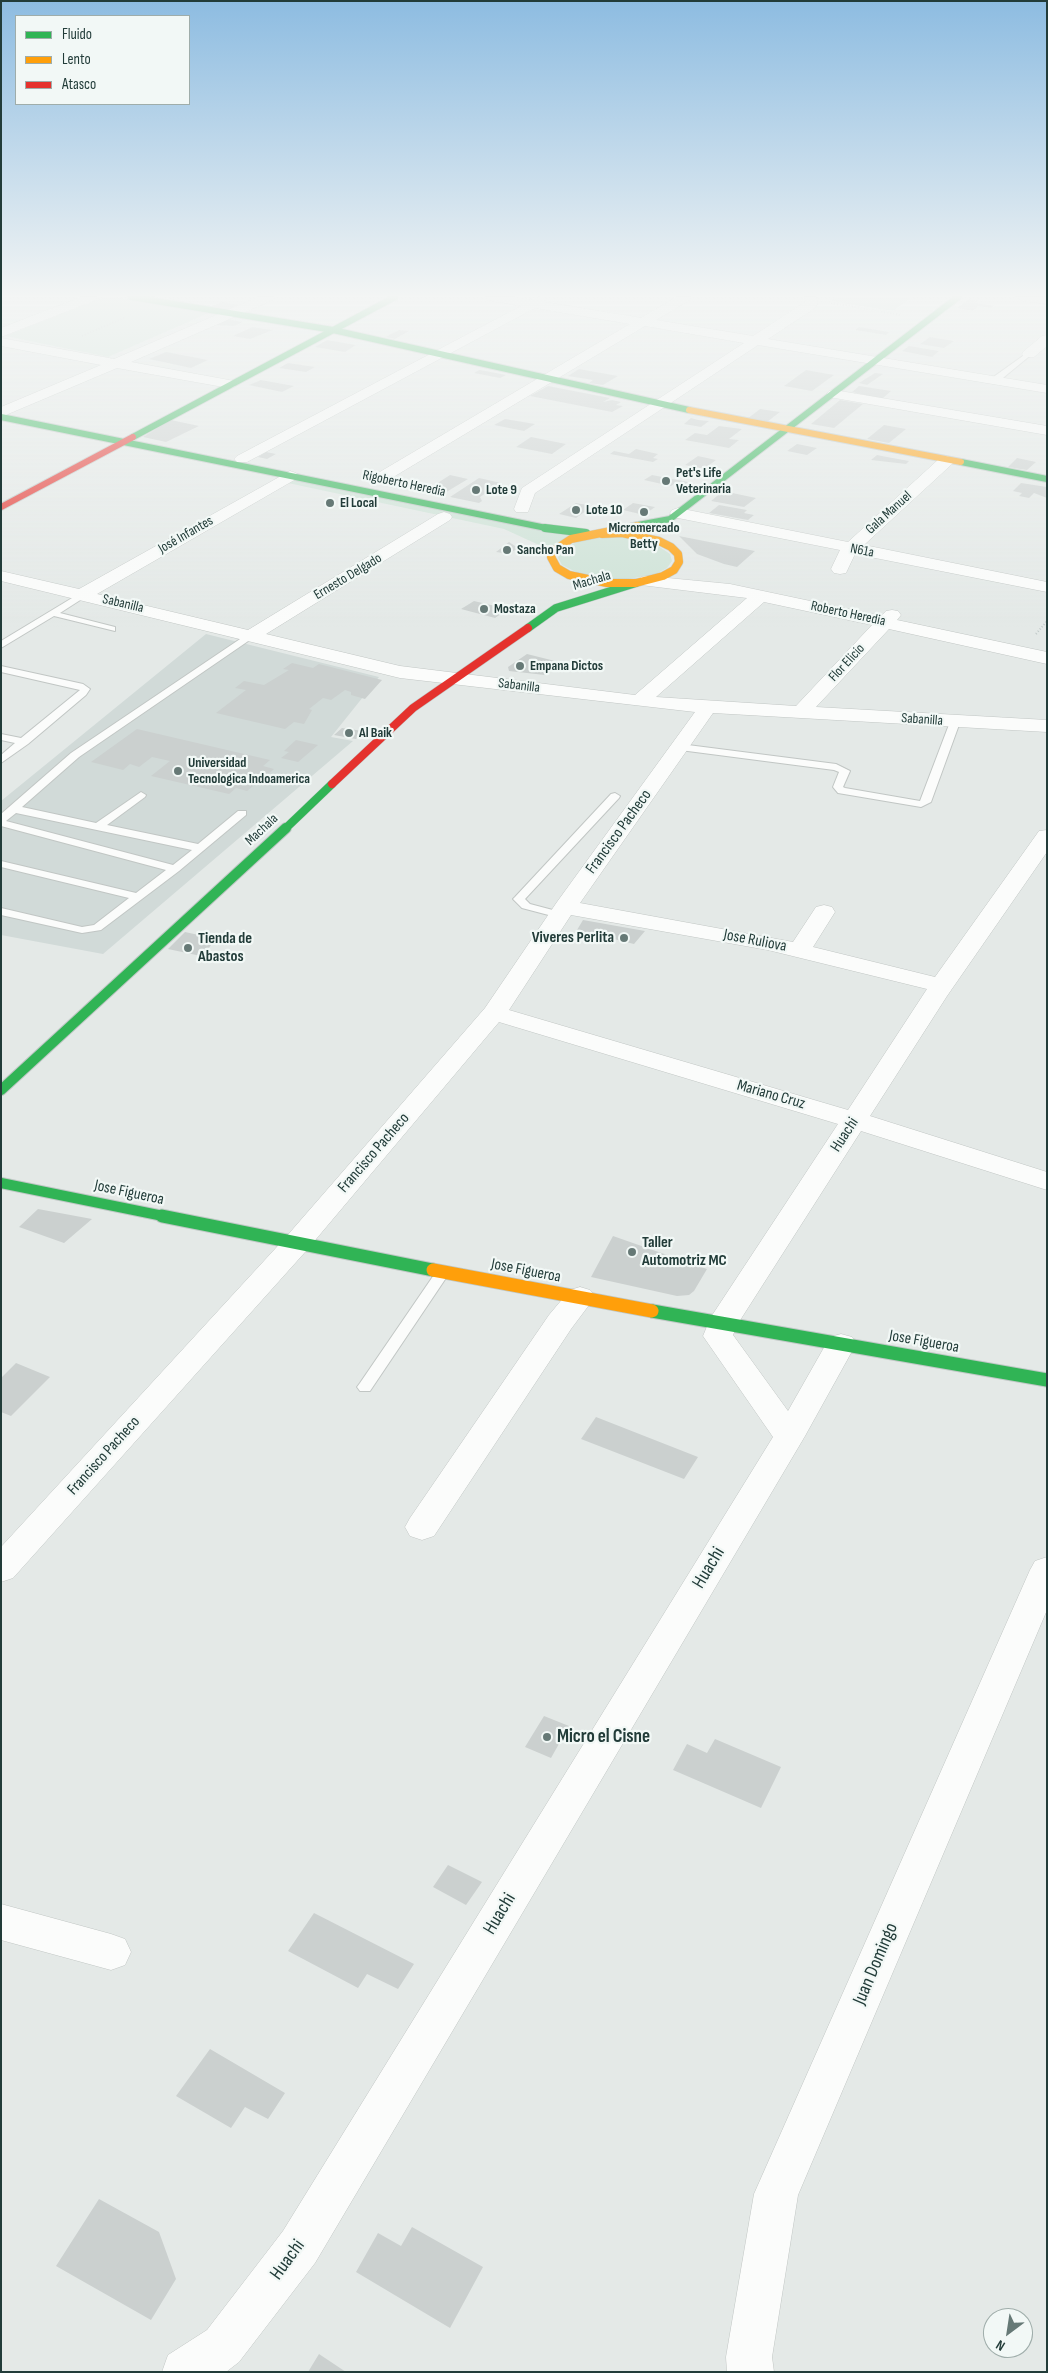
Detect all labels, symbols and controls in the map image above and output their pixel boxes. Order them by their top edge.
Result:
legend [15,15,190,105]
text: Fluido [62,25,92,44]
text: Lento [62,50,91,69]
text: Atasco [62,75,96,94]
place label: Pet's Life Veterinaria [676,465,731,498]
street label: Rigoberto Heredia [361,467,447,501]
marker: Pet's Life Veterinaria [660,475,672,487]
place label: Lote 9 [486,482,517,498]
marker: Lote 9 [470,484,482,496]
street label: Gala Manuel [862,488,916,538]
place label: El Local [340,495,377,511]
marker: El Local [324,497,336,509]
place label: Lote 10 [586,502,622,518]
marker: Lote 10 [570,504,582,516]
marker: Micromercado Betty [638,506,650,518]
street label: José Infantes [156,513,216,557]
place label: Micromercado Betty [609,520,679,552]
street label: N61a [849,540,875,562]
place label: Sancho Pan [517,542,574,558]
marker: Sancho Pan [501,544,513,556]
street label: Ernesto Delgado [311,550,385,604]
street label: Machala [571,567,613,595]
street label: Sabanilla [101,591,145,617]
street label: Roberto Heredia [809,598,887,630]
place label: Mostaza [494,601,536,617]
marker: Mostaza [478,603,490,615]
street label: Flor Elicio [825,641,869,685]
place label: Empana Dictos [530,658,603,674]
marker: Empana Dictos [514,660,526,672]
street label: Sabanilla [497,675,541,697]
street label: Sabanilla [901,710,943,730]
place label: Al Baik [359,725,392,741]
marker: Al Baik [343,727,355,739]
place label: Universidad Tecnologica Indoamerica [188,755,310,788]
marker: Universidad Tecnologica Indoamerica [172,765,184,777]
street label: Francisco Pacheco [582,786,656,878]
street label: Machala [242,811,282,849]
street label: Jose Ruliova [722,926,788,956]
place label: Viveres Perlita [532,928,614,948]
place label: Tienda de Abastos [198,929,252,967]
marker: Viveres Perlita [618,932,630,944]
marker: Tienda de Abastos [182,942,194,954]
street label: Mariano Cruz [735,1076,807,1114]
street label: Francisco Pacheco [334,1109,414,1197]
street label: Huachi [827,1114,863,1156]
street label: Jose Figueroa [93,1176,165,1210]
place label: Taller Automotriz MC [642,1233,727,1271]
marker: Taller Automotriz MC [626,1246,638,1258]
street label: Jose Figueroa [490,1255,562,1287]
street label: Jose Figueroa [888,1326,960,1358]
street label: Francisco Pacheco [64,1413,144,1499]
street label: Huachi [688,1543,730,1593]
place label: Micro el Cisne [557,1726,650,1748]
marker: Micro el Cisne [541,1731,553,1743]
street label: Huachi [479,1889,521,1939]
street label: Juan Domingo [849,1920,903,2008]
street label: Huachi [266,2235,310,2285]
north arrow [983,2308,1033,2358]
text: N [993,2336,1008,2355]

